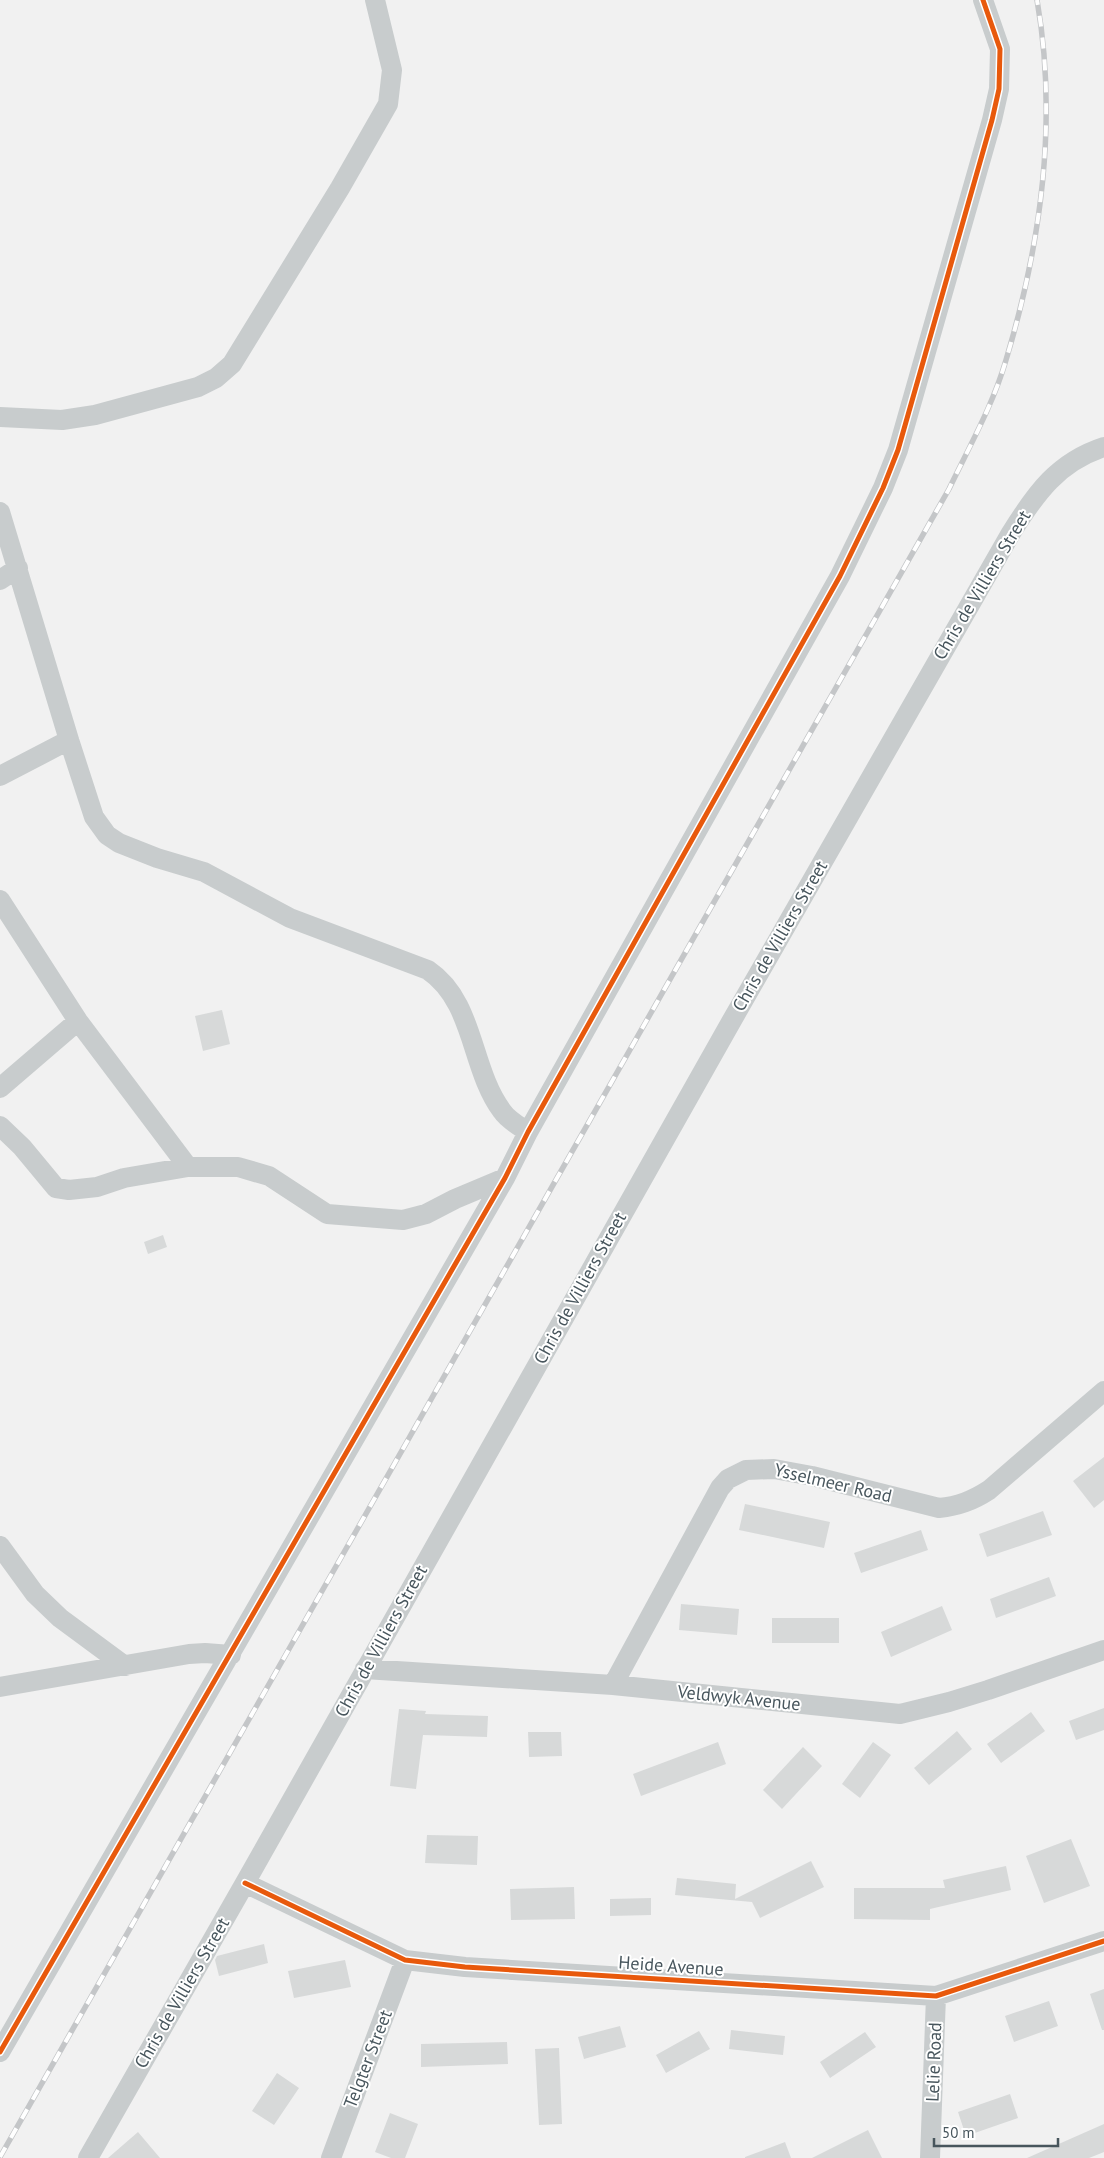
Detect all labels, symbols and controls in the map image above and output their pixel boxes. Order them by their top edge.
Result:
street label: Chris de Villiers Street [928,506,1035,664]
street label: Chris de Villiers Street [727,856,832,1015]
street label: Chris de Villiers Street [528,1208,631,1368]
street label: Ysselmeer Road [772,1458,894,1507]
street label: Chris de Villiers Street [329,1561,432,1721]
street label: Veldwyk Avenue [675,1680,802,1715]
street label: Chris de Villiers Street [129,1913,234,2072]
street label: Heide Avenue [618,1950,724,1981]
street label: Telgter Street [338,2006,397,2111]
street label: Lelie Road [921,2022,946,2102]
scale bar [934,2116,1058,2148]
text: 50 m [942,2123,975,2142]

